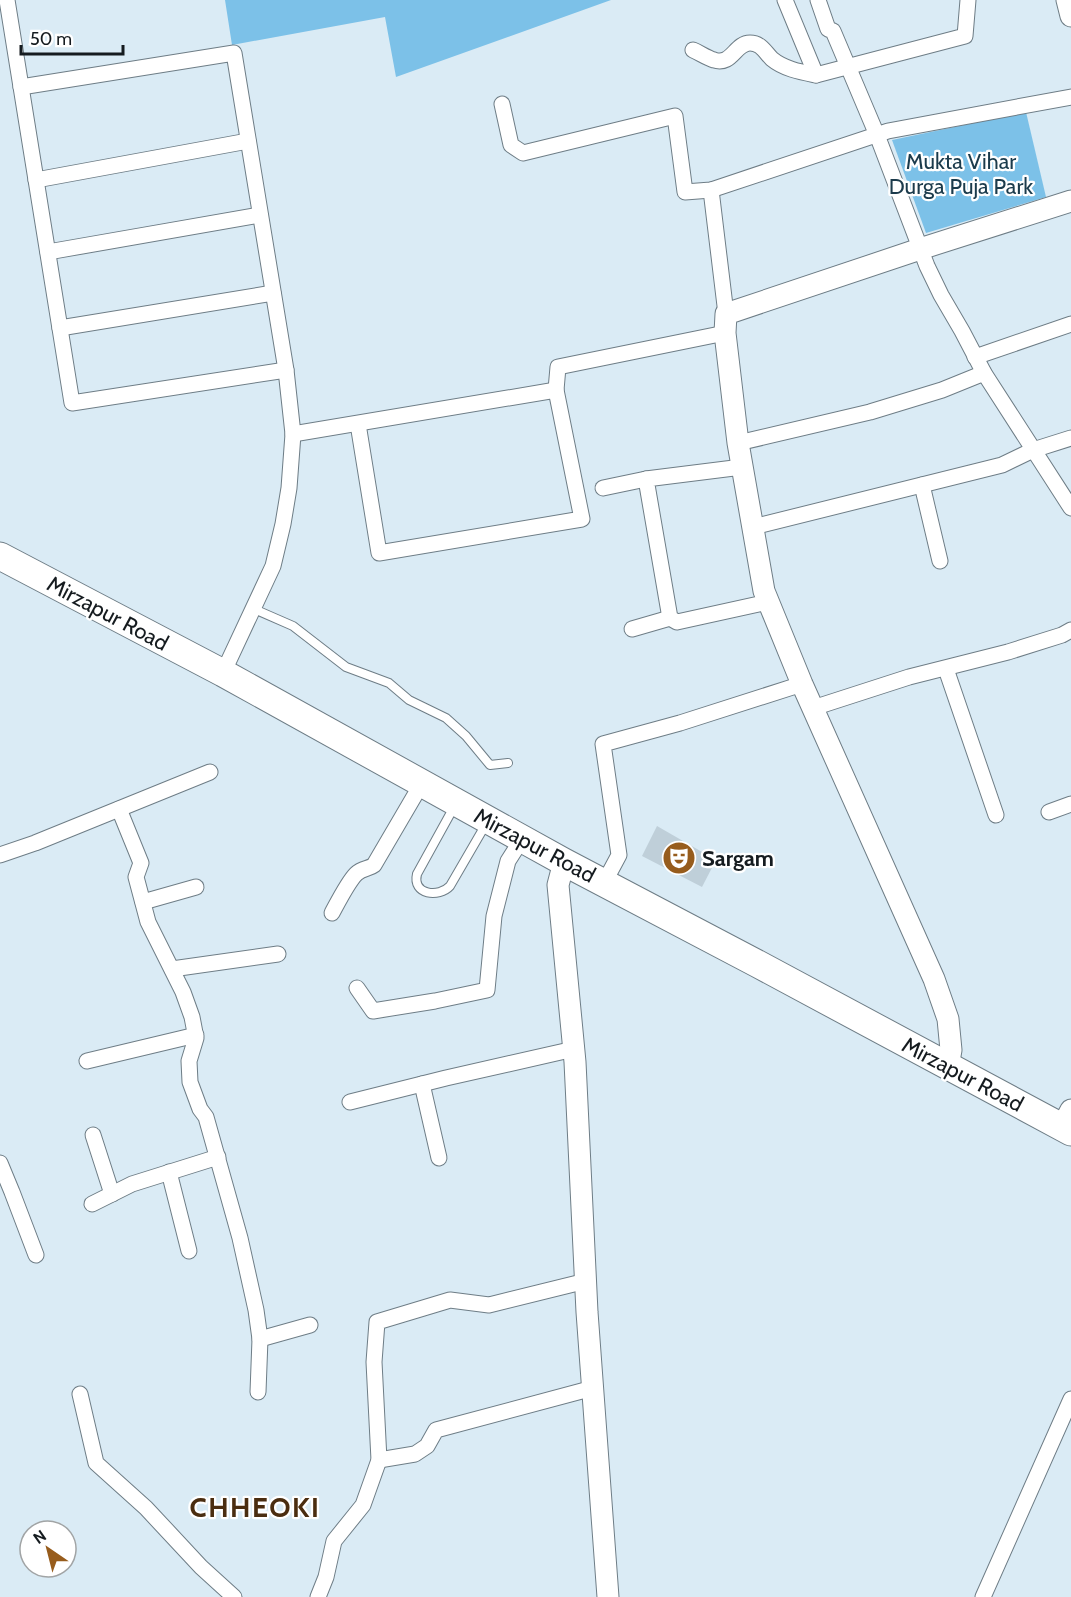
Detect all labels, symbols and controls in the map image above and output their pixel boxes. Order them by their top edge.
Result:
scale bar [21,18,123,56]
text: 50 m [30,28,72,50]
park label: Mukta Vihar Durga Puja Park [889,148,1033,200]
street label: Mirzapur Road [42,570,173,657]
street label: Mirzapur Road [469,802,600,889]
theatre icon: Sargam [661,840,697,876]
place label: Sargam [702,845,774,872]
street label: Mirzapur Road [897,1031,1028,1118]
district label: CHHEOKI [190,1490,320,1524]
north arrow [18,1519,78,1579]
text: N [30,1526,50,1548]

